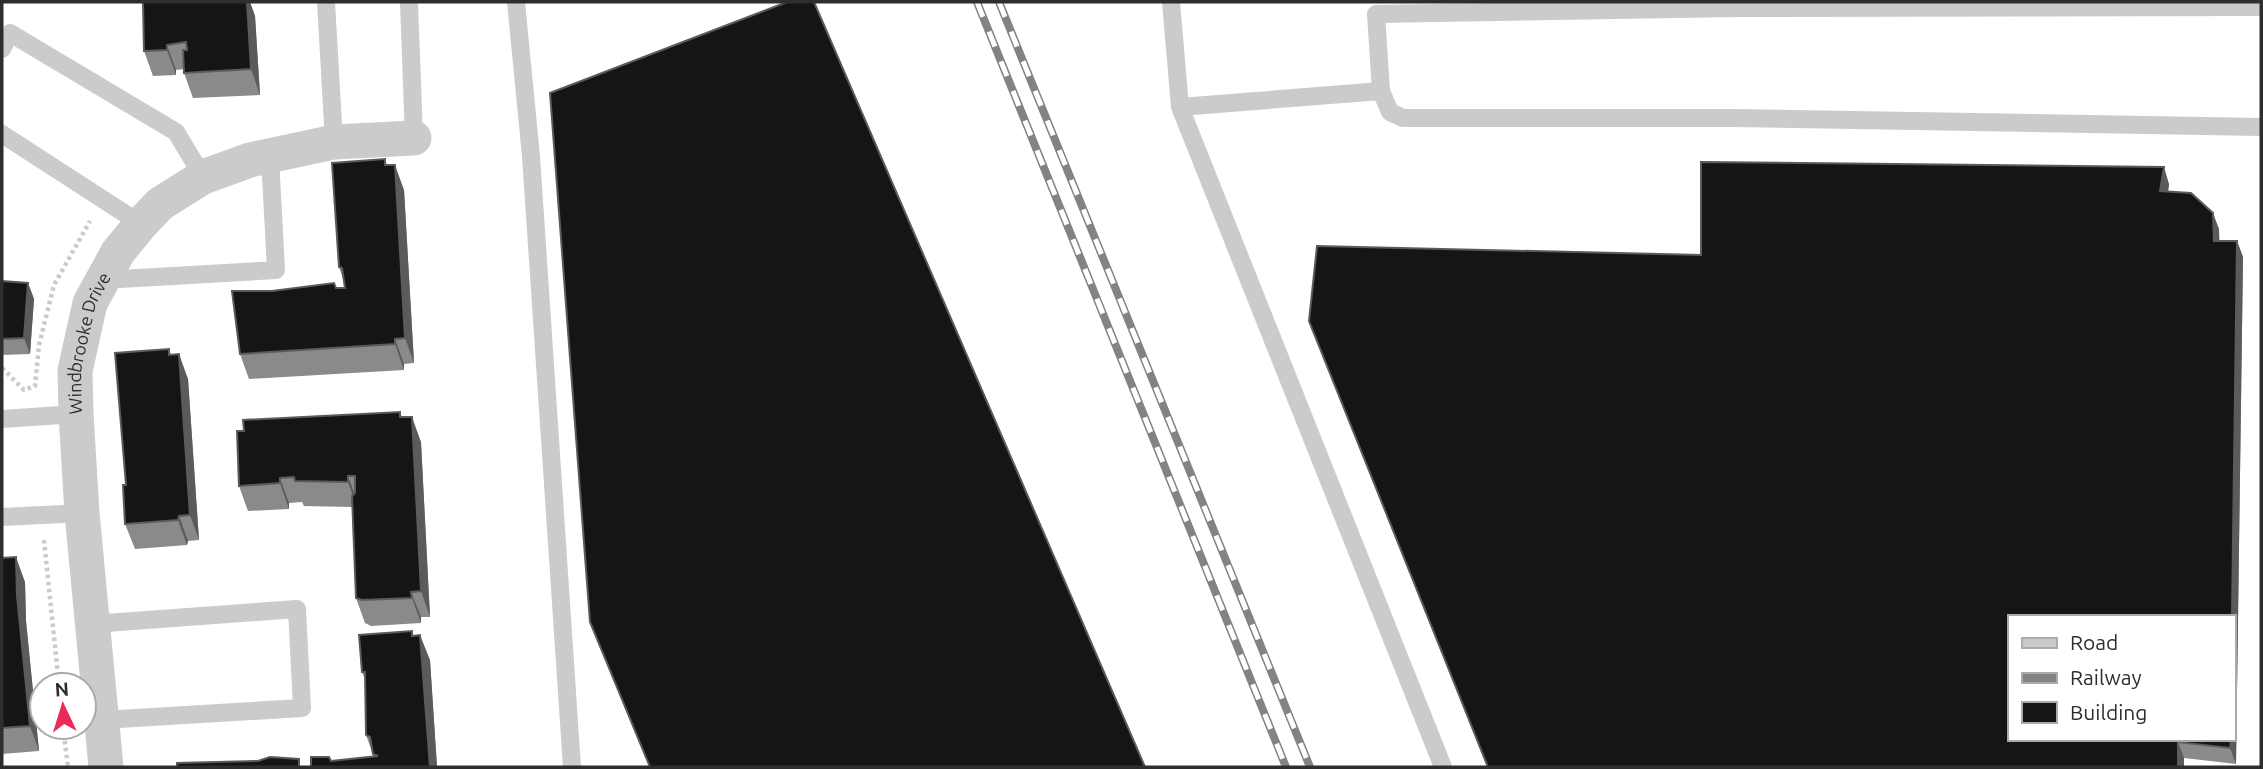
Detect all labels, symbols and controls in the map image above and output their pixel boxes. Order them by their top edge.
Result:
street label: Windbrooke Drive [64,269,114,415]
legend [2008,615,2235,741]
text: Road [2070,630,2118,654]
text: Railway [2070,665,2142,689]
north arrow [28,671,98,741]
text: N [54,678,70,701]
text: Building [2070,700,2147,724]

